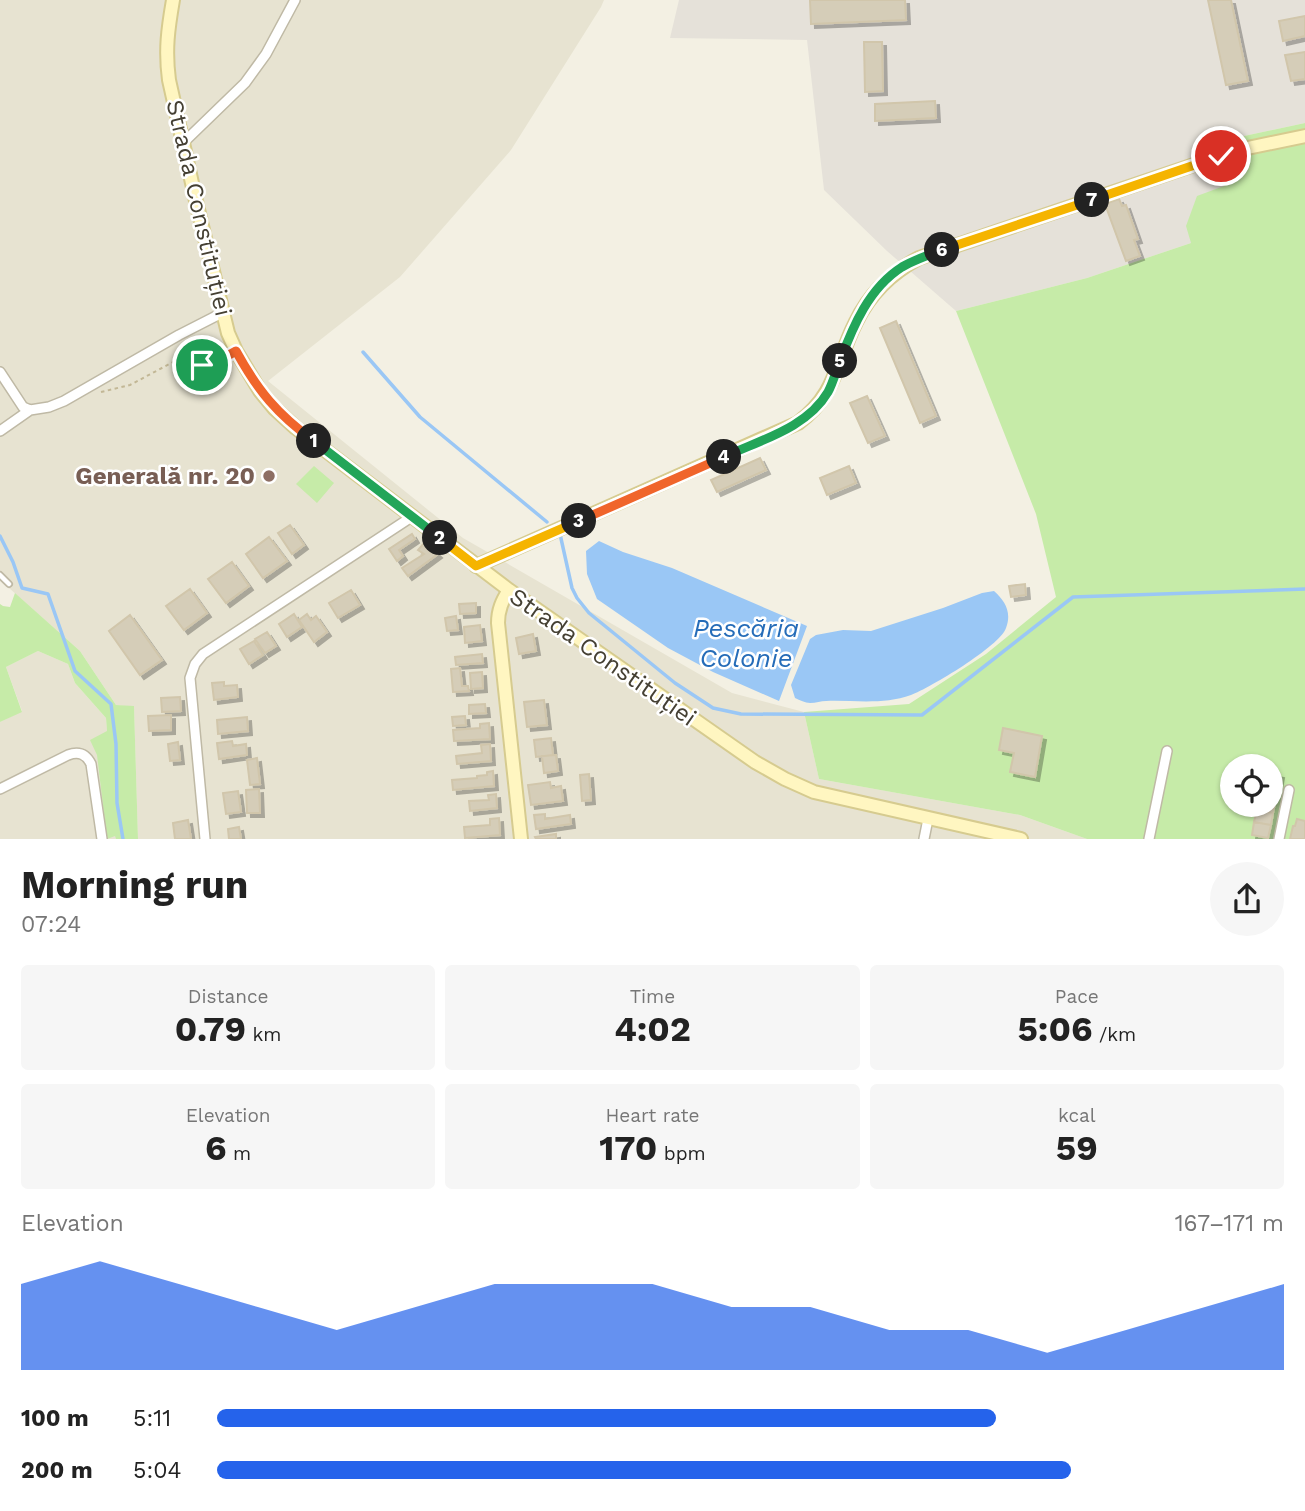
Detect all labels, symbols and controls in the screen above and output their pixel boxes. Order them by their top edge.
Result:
street label: Strada Constituției [160,97,238,319]
pin [1191,126,1251,186]
icon: check [1202,137,1240,175]
pin: 7 [1074,182,1110,218]
text: 7 [1086,188,1097,211]
pin: 6 [925,232,960,268]
text: 6 [936,238,947,261]
pin [172,335,232,395]
pin: 5 [822,344,858,378]
icon: arrive [183,346,221,384]
text: 5 [834,349,845,372]
pin: 1 [296,424,332,458]
text: 1 [309,429,318,452]
pin: 4 [706,440,742,475]
text: 4 [717,445,730,468]
place label: Generală nr. 20 [75,462,255,490]
marker: Generală nr. 20 [261,468,277,484]
pin: 3 [562,504,596,538]
text: 3 [573,509,584,532]
pin: 2 [422,520,458,556]
text: 2 [434,526,445,549]
street label: Strada Constituției [504,582,702,732]
water label: Pescăria Colonie [693,613,799,673]
map controls [1220,754,1283,817]
button: locate [1220,754,1283,817]
button: share [1210,862,1284,936]
text: Morning run [21,863,248,907]
text: 07:24 [21,911,81,938]
text: Distance [188,985,269,1008]
text: Time [630,985,675,1008]
text: Pace [1055,985,1099,1008]
text: 0.79 [175,1008,246,1050]
text: 4:02 [614,1008,691,1050]
text: 5:06 [1017,1008,1093,1050]
text: km [246,1023,281,1046]
text: /km [1093,1023,1136,1046]
text: Elevation [186,1104,271,1127]
text: Heart rate [606,1104,699,1127]
text: kcal [1058,1104,1096,1127]
text: 6 [205,1127,227,1169]
text: 170 [599,1127,657,1169]
text: 59 [1056,1127,1098,1169]
text: m [227,1142,251,1165]
text: bpm [657,1142,706,1165]
text: Elevation [21,1210,124,1237]
text: 167–171 m [1175,1210,1284,1237]
text: 100 m [21,1405,89,1432]
text: 5:11 [133,1405,171,1432]
text: 200 m [21,1457,93,1484]
text: 5:04 [133,1457,182,1484]

